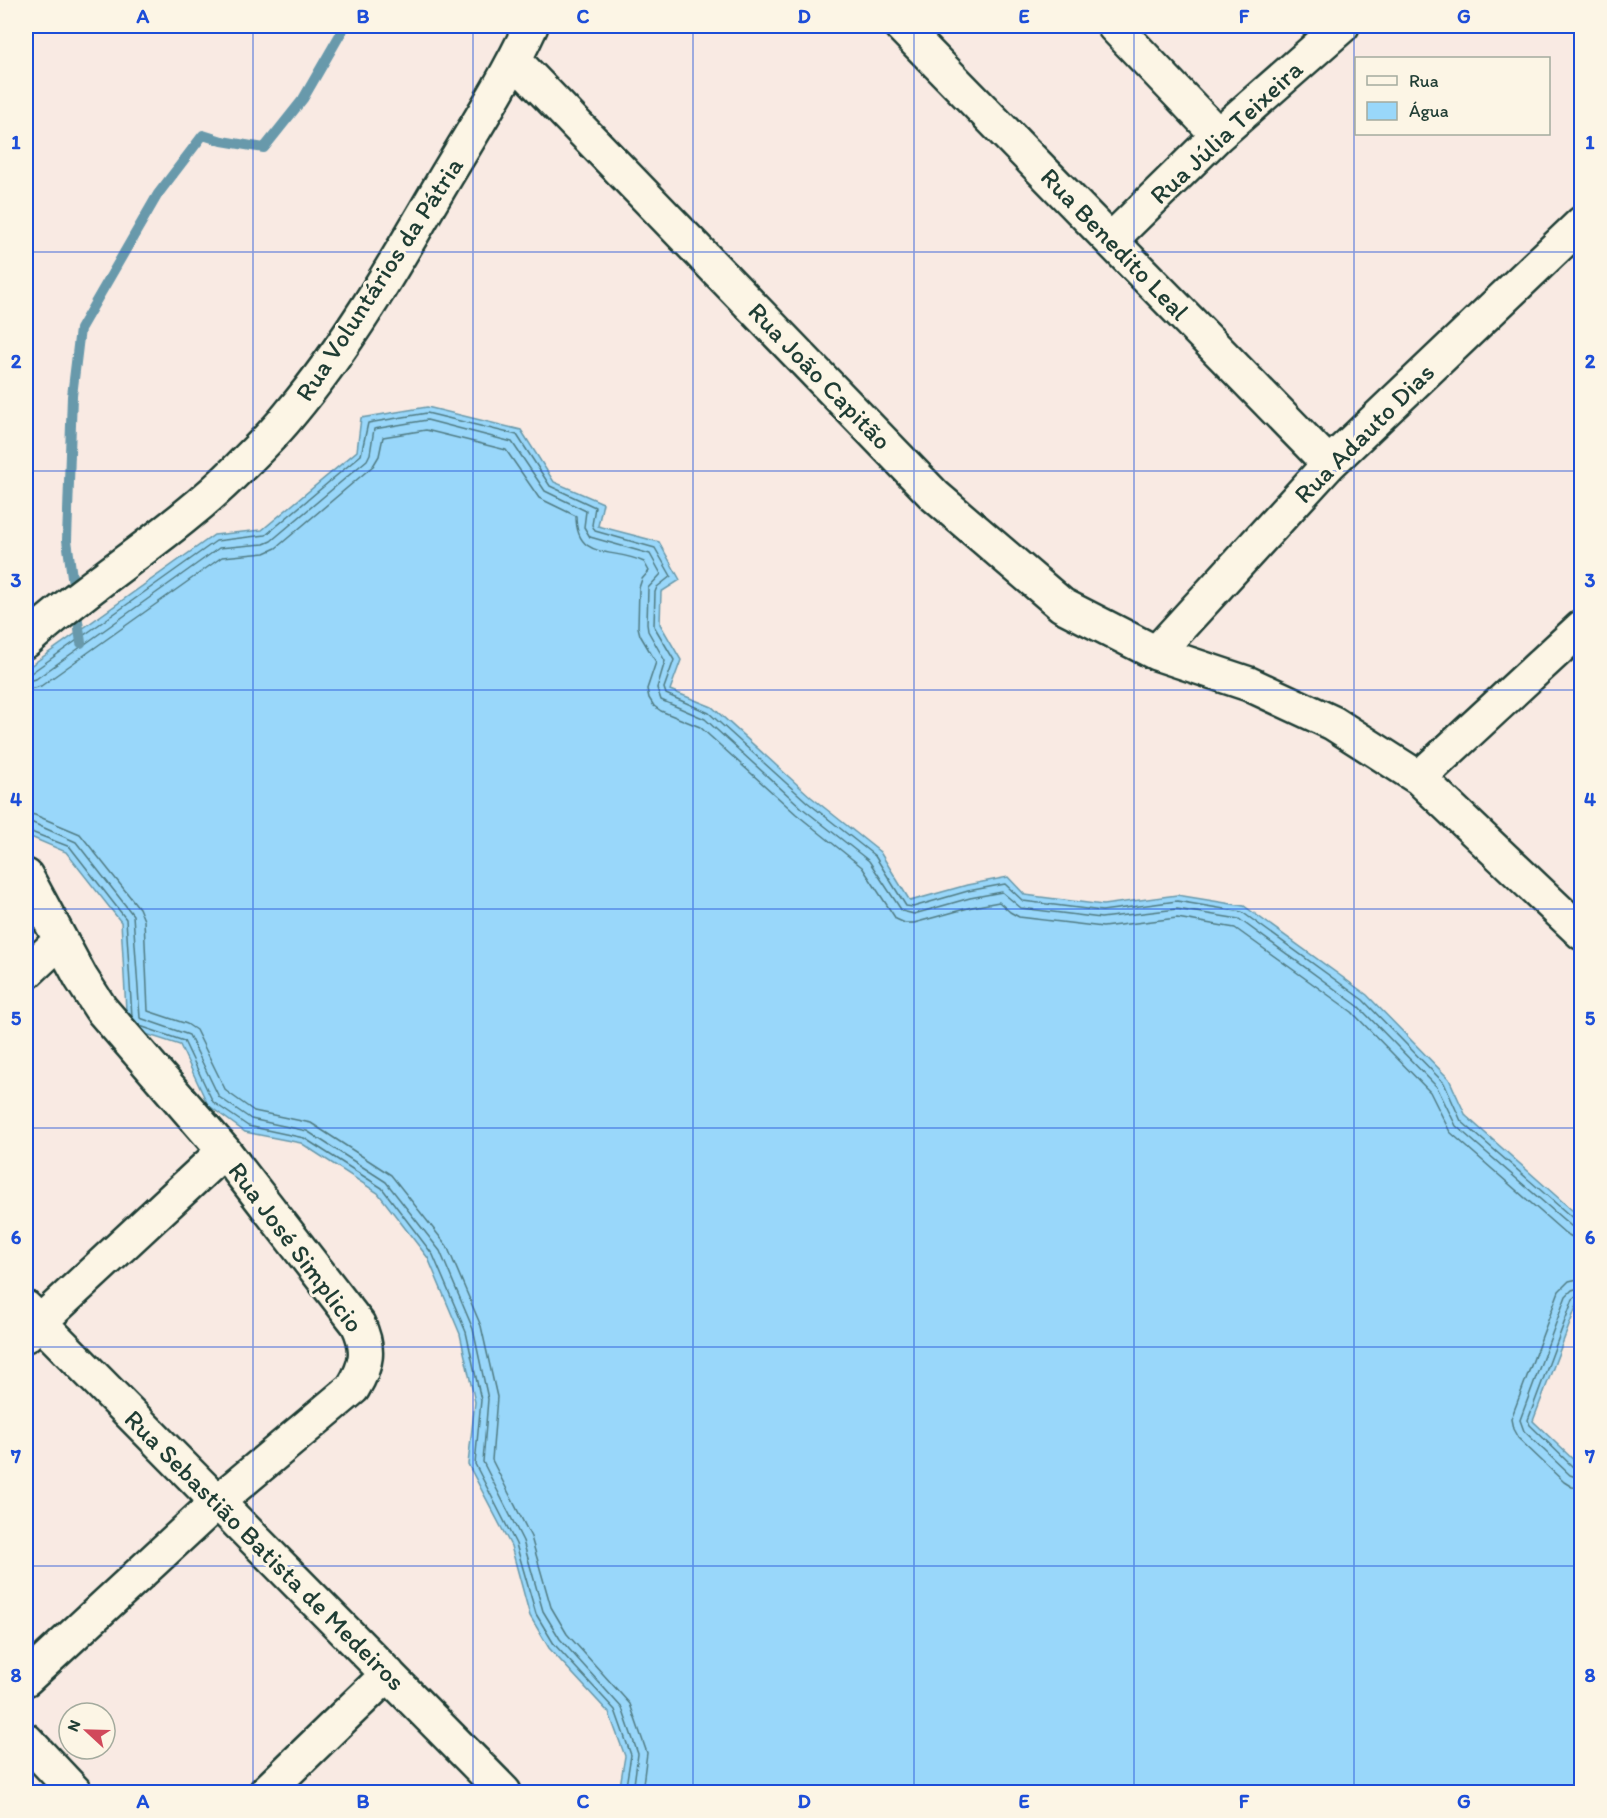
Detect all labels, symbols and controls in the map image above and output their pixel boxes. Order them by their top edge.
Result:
text: A [136,4,150,28]
text: B [357,4,370,28]
text: C [577,4,590,28]
text: D [797,4,811,28]
text: E [1018,4,1030,28]
text: F [1239,4,1250,28]
text: G [1457,4,1471,28]
street label: Rua Júlia Teixeira [1143,53,1309,211]
legend [1355,57,1550,135]
text: Rua [1409,70,1439,92]
text: Água [1409,100,1449,122]
text: 1 [11,130,21,154]
text: 1 [1585,130,1595,154]
street label: Rua Voluntários da Pátria [288,151,470,407]
street label: Rua Benedito Leal [1034,161,1196,327]
street label: Rua João Capitão [741,295,899,457]
text: 2 [11,349,22,373]
text: 2 [1585,349,1596,373]
street label: Rua Adauto Dias [1287,356,1441,510]
text: 3 [11,568,22,592]
text: 3 [1585,568,1596,592]
text: 4 [10,787,22,811]
text: 4 [1584,787,1596,811]
text: 5 [11,1006,22,1030]
text: 5 [1585,1006,1596,1030]
street label: Rua José Simplicio [221,1155,371,1339]
text: 6 [11,1225,22,1249]
text: 6 [1585,1225,1596,1249]
street label: Rua Sebastião Batista de Medeiros [118,1403,412,1697]
text: 7 [10,1444,21,1468]
text: 7 [1584,1444,1595,1468]
text: 8 [11,1663,22,1687]
text: 8 [1585,1663,1596,1687]
north arrow [57,1701,117,1761]
text: N [63,1717,84,1734]
text: A [136,1789,150,1813]
text: B [357,1789,370,1813]
text: C [577,1789,590,1813]
text: D [797,1789,811,1813]
text: E [1018,1789,1030,1813]
text: F [1239,1789,1250,1813]
text: G [1457,1789,1471,1813]

